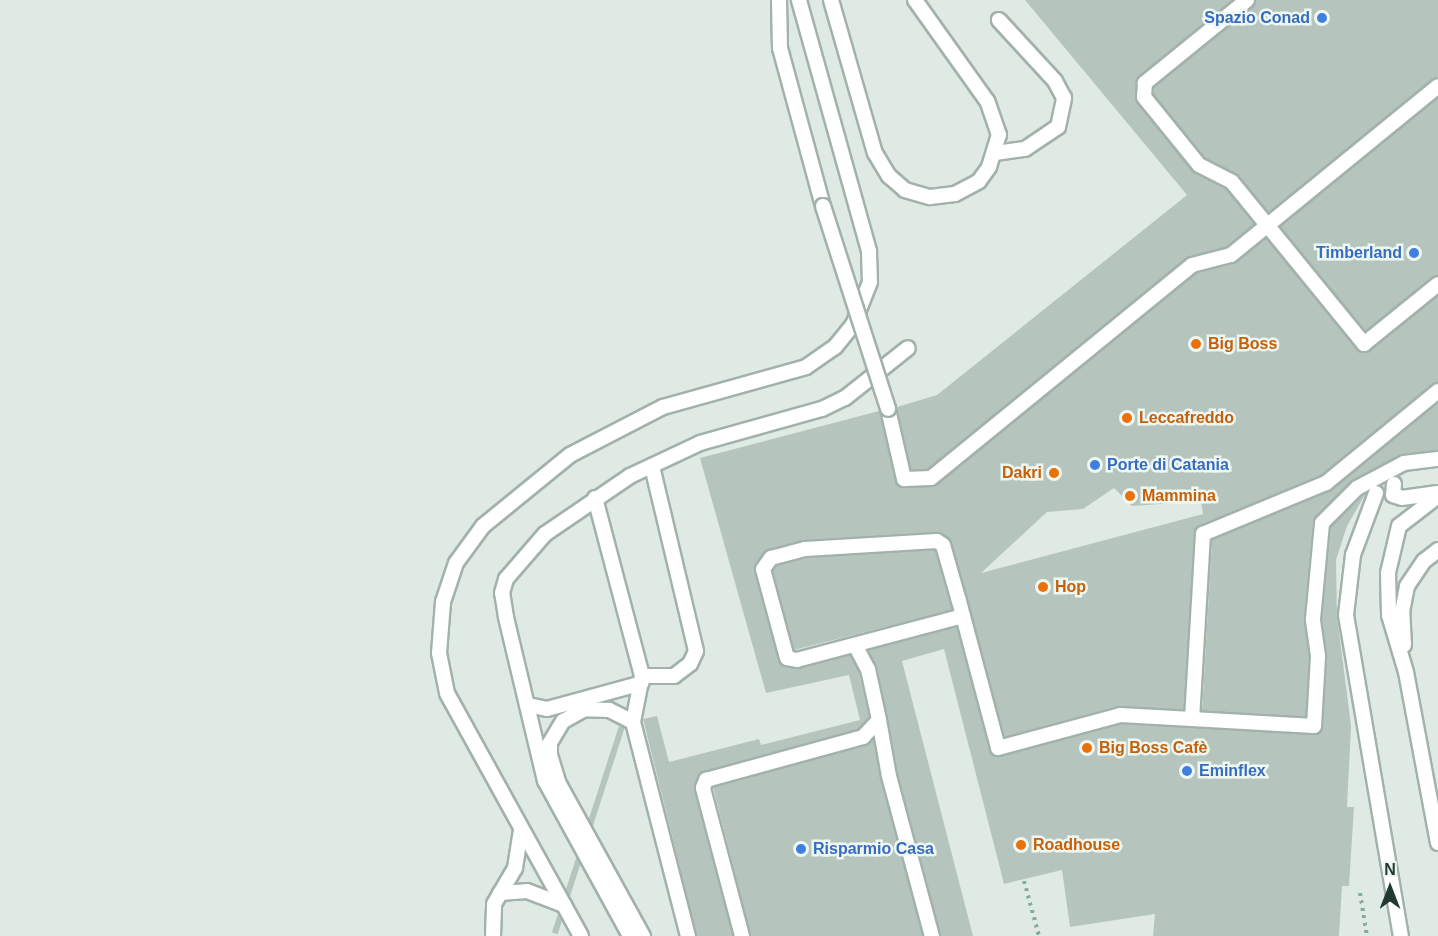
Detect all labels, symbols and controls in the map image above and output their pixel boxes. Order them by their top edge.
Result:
place label: Spazio Conad [1204,8,1310,28]
marker: Spazio Conad [1315,11,1329,25]
place label: Timberland [1316,243,1402,263]
marker: Timberland [1407,246,1421,260]
place label: Big Boss [1208,334,1277,354]
marker: Big Boss [1189,337,1203,351]
place label: Leccafreddo [1139,408,1234,428]
marker: Leccafreddo [1120,411,1134,425]
place label: Porte di Catania [1107,455,1229,475]
marker: Porte di Catania [1088,458,1102,472]
place label: Dakri [1002,463,1042,483]
marker: Dakri [1047,466,1061,480]
place label: Mammina [1142,486,1216,506]
marker: Mammina [1123,489,1137,503]
place label: Hop [1055,577,1086,597]
marker: Hop [1036,580,1050,594]
place label: Big Boss Cafè [1099,738,1207,758]
marker: Big Boss Cafè [1080,741,1094,755]
place label: Eminflex [1199,761,1266,781]
marker: Eminflex [1180,764,1194,778]
place label: Roadhouse [1033,835,1120,855]
marker: Roadhouse [1014,838,1028,852]
place label: Risparmio Casa [813,839,934,859]
marker: Risparmio Casa [794,842,808,856]
north arrow [1360,858,1420,918]
text: N [1384,861,1396,878]

